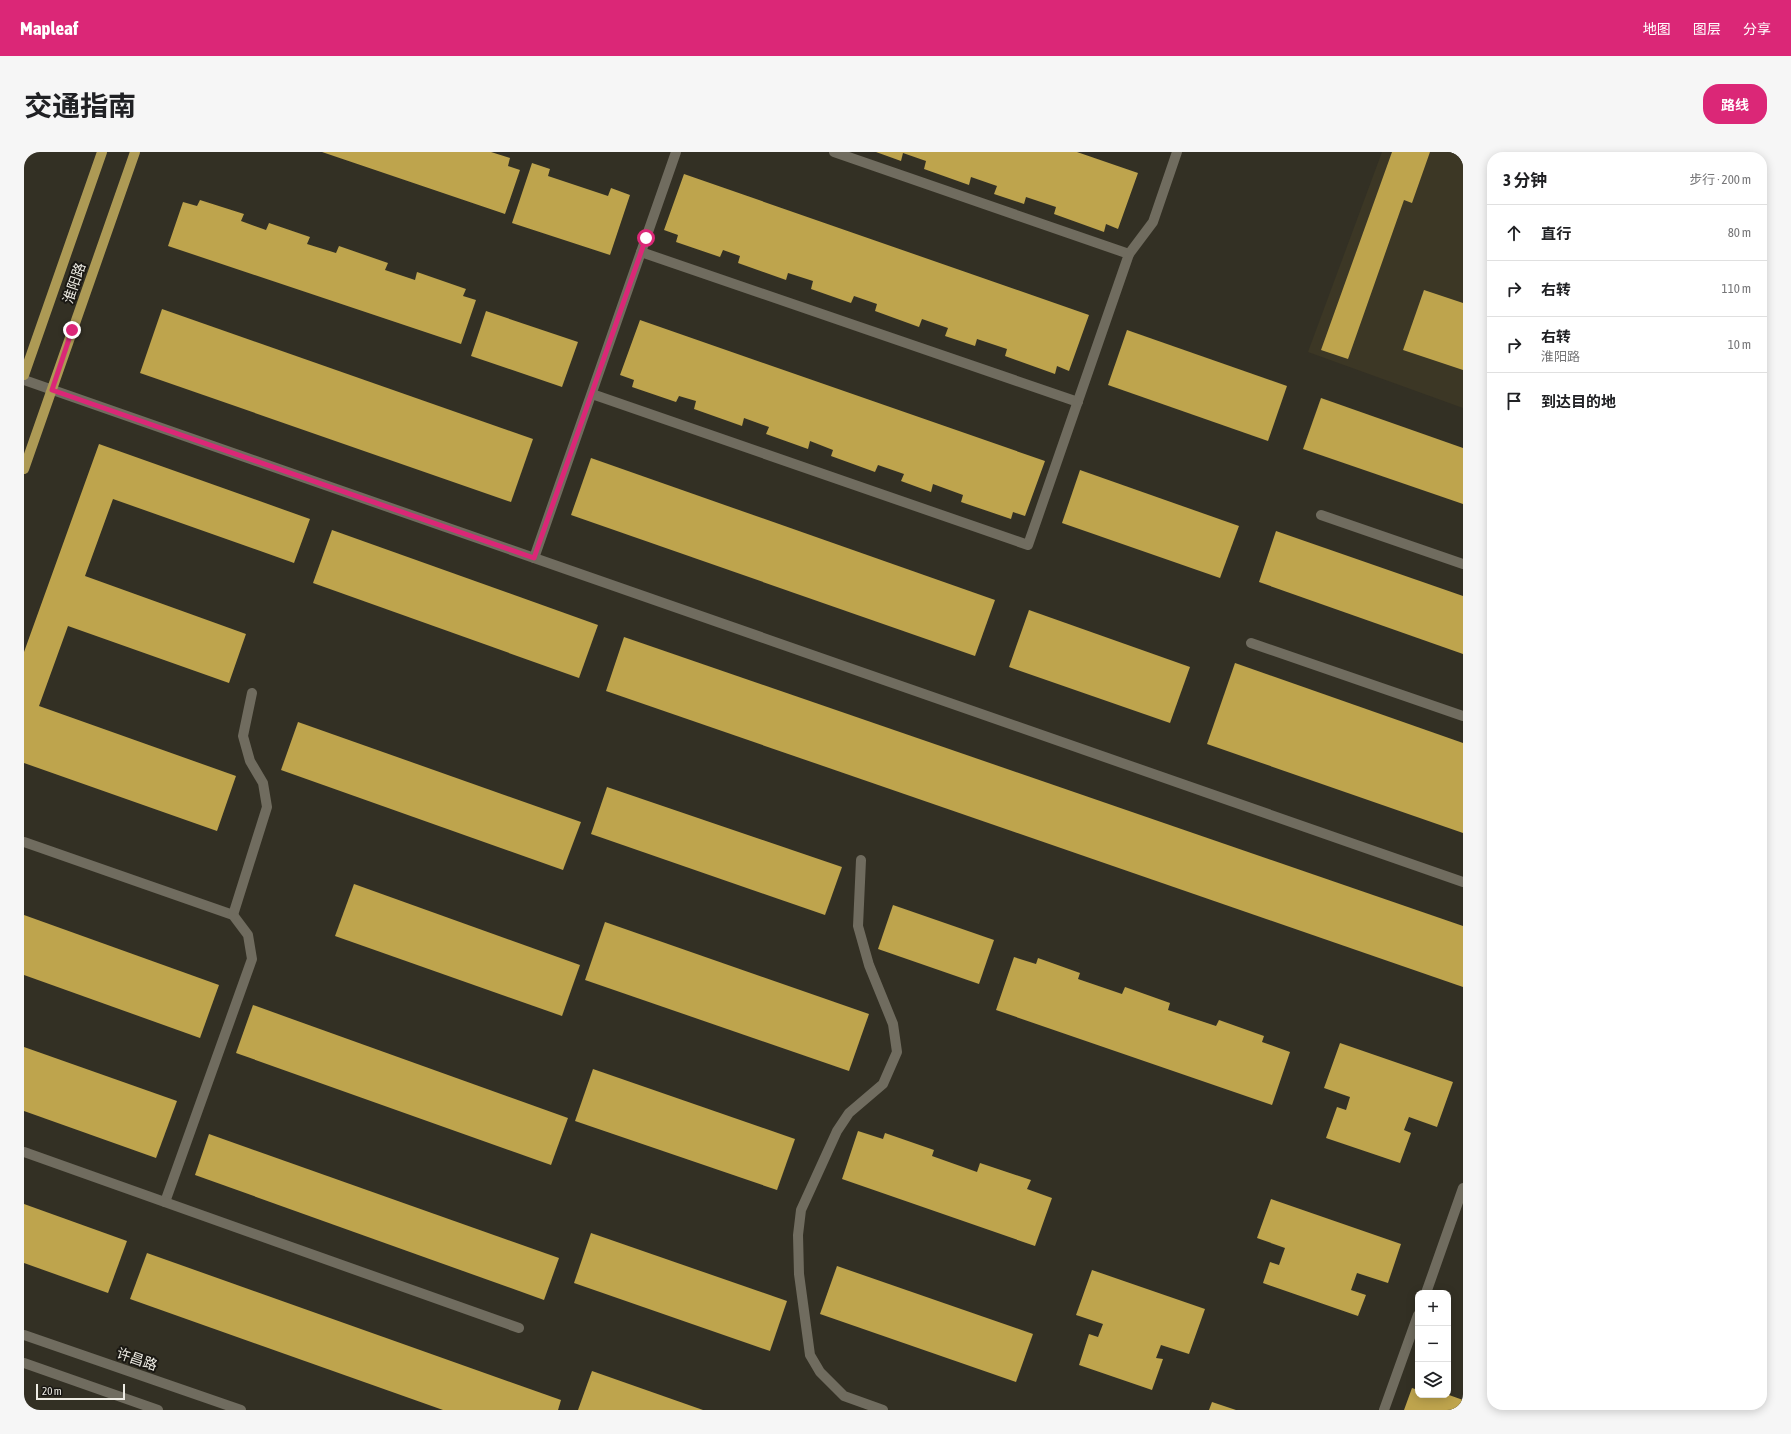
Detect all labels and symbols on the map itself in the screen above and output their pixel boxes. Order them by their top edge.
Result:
route start [637,229,655,247]
street label: 淮阳路 [60,261,88,305]
route end [63,321,81,339]
street label: 许昌路 [115,1345,159,1373]
scale bar [36,1382,125,1401]

